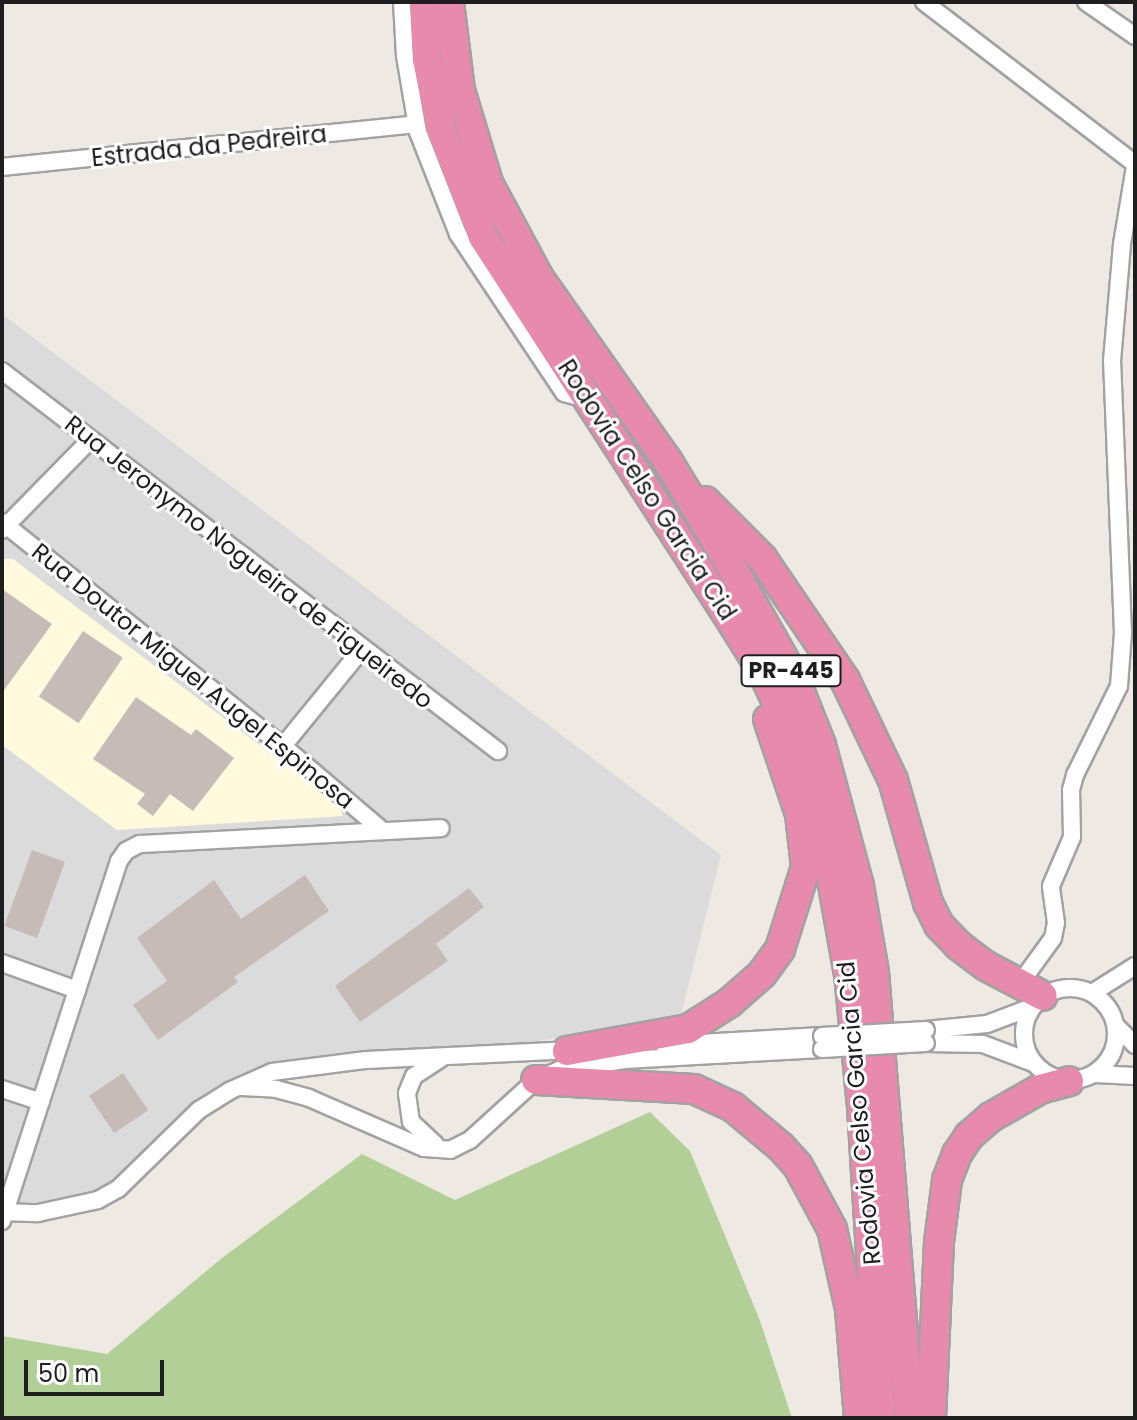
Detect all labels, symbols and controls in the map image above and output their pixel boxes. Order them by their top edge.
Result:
street label: Estrada da Pedreira [90,119,328,173]
street label: Rodovia Celso Garcia Cid [552,354,742,626]
street label: Rua Jeronymo Nogueira de Figueiredo [59,409,439,715]
street label: Rua Doutor Miguel Augel Espinosa [26,537,360,815]
road number: PR-445 [739,653,843,689]
street label: Rodovia Celso Garcia Cid [831,960,887,1266]
scale bar [28,1344,168,1394]
text: 50 m [38,1357,99,1390]

